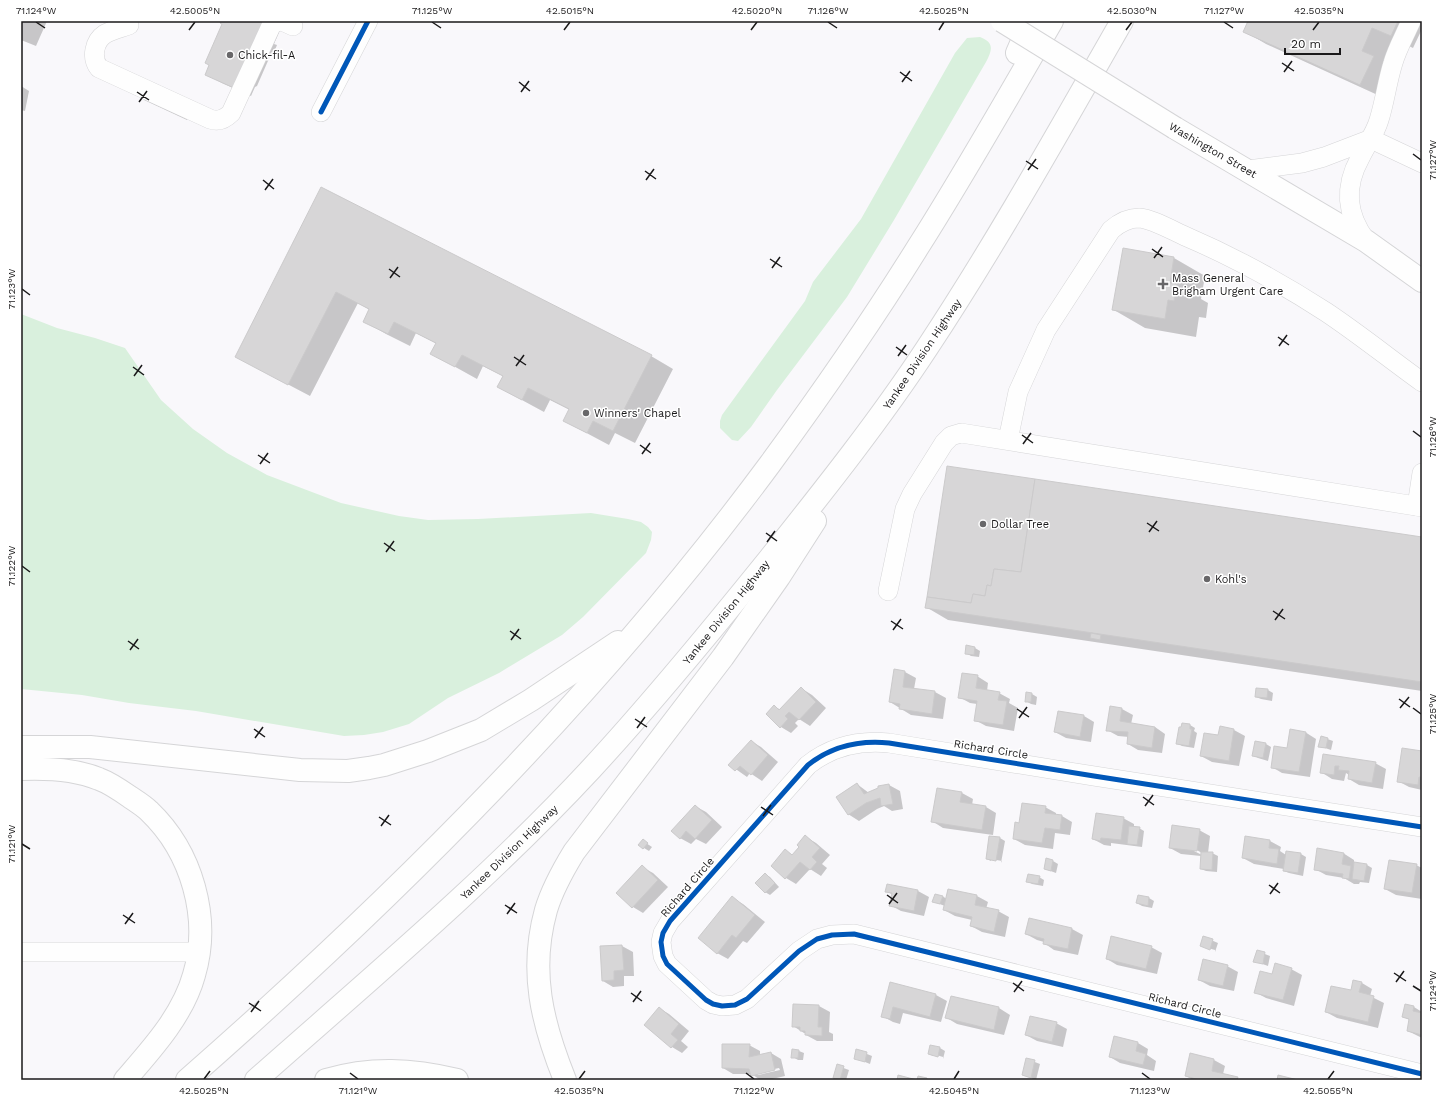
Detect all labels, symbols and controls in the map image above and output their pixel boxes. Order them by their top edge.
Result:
text: 71.124°W [16,5,57,16]
text: 42.5005°N [170,5,220,16]
text: 71.125°W [412,5,453,16]
text: 42.5015°N [546,5,594,16]
text: 42.5020°N [732,5,782,16]
text: 71.126°W [807,5,849,16]
text: 42.5025°N [919,5,969,16]
text: 42.5030°N [1107,5,1157,16]
text: 71.127°W [1204,5,1245,16]
text: 42.5035°N [1294,5,1344,16]
scale bar [1285,30,1340,56]
text: 20 m [1291,37,1321,51]
place label: Chick-fil-A [238,49,295,62]
marker: Chick-fil-A [225,50,235,60]
street label: Washington Street [1166,120,1259,181]
text: 71.127°W [1427,139,1438,180]
text: 71.123°W [6,268,17,309]
place label: Mass General Brigham Urgent Care [1172,272,1283,298]
marker: Mass General Brigham Urgent Care [1157,278,1169,290]
street label: Yankee Division Highway [881,296,964,412]
place label: Winners' Chapel [594,407,682,420]
marker: Winners' Chapel [581,408,591,418]
text: 71.126°W [1427,416,1438,458]
place label: Dollar Tree [991,518,1049,531]
marker: Dollar Tree [978,519,988,529]
text: 71.122°W [6,545,17,586]
street label: Yankee Division Highway [680,557,773,667]
place label: Kohl's [1215,573,1247,586]
marker: Kohl's [1202,574,1212,584]
text: 71.125°W [1427,693,1438,734]
street label: Richard Circle [953,737,1029,762]
street label: Yankee Division Highway [458,802,561,902]
text: 71.121°W [6,824,17,863]
street label: Richard Circle [658,855,717,920]
text: 71.124°W [1427,970,1438,1011]
street label: Richard Circle [1147,990,1223,1021]
text: 42.5025°N [179,1085,229,1096]
text: 71.121°W [339,1085,378,1096]
text: 42.5035°N [554,1085,604,1096]
text: 71.122°W [734,1085,775,1096]
text: 42.5045°N [929,1085,979,1096]
text: 71.123°W [1130,1085,1171,1096]
text: 42.5055°N [1303,1085,1353,1096]

